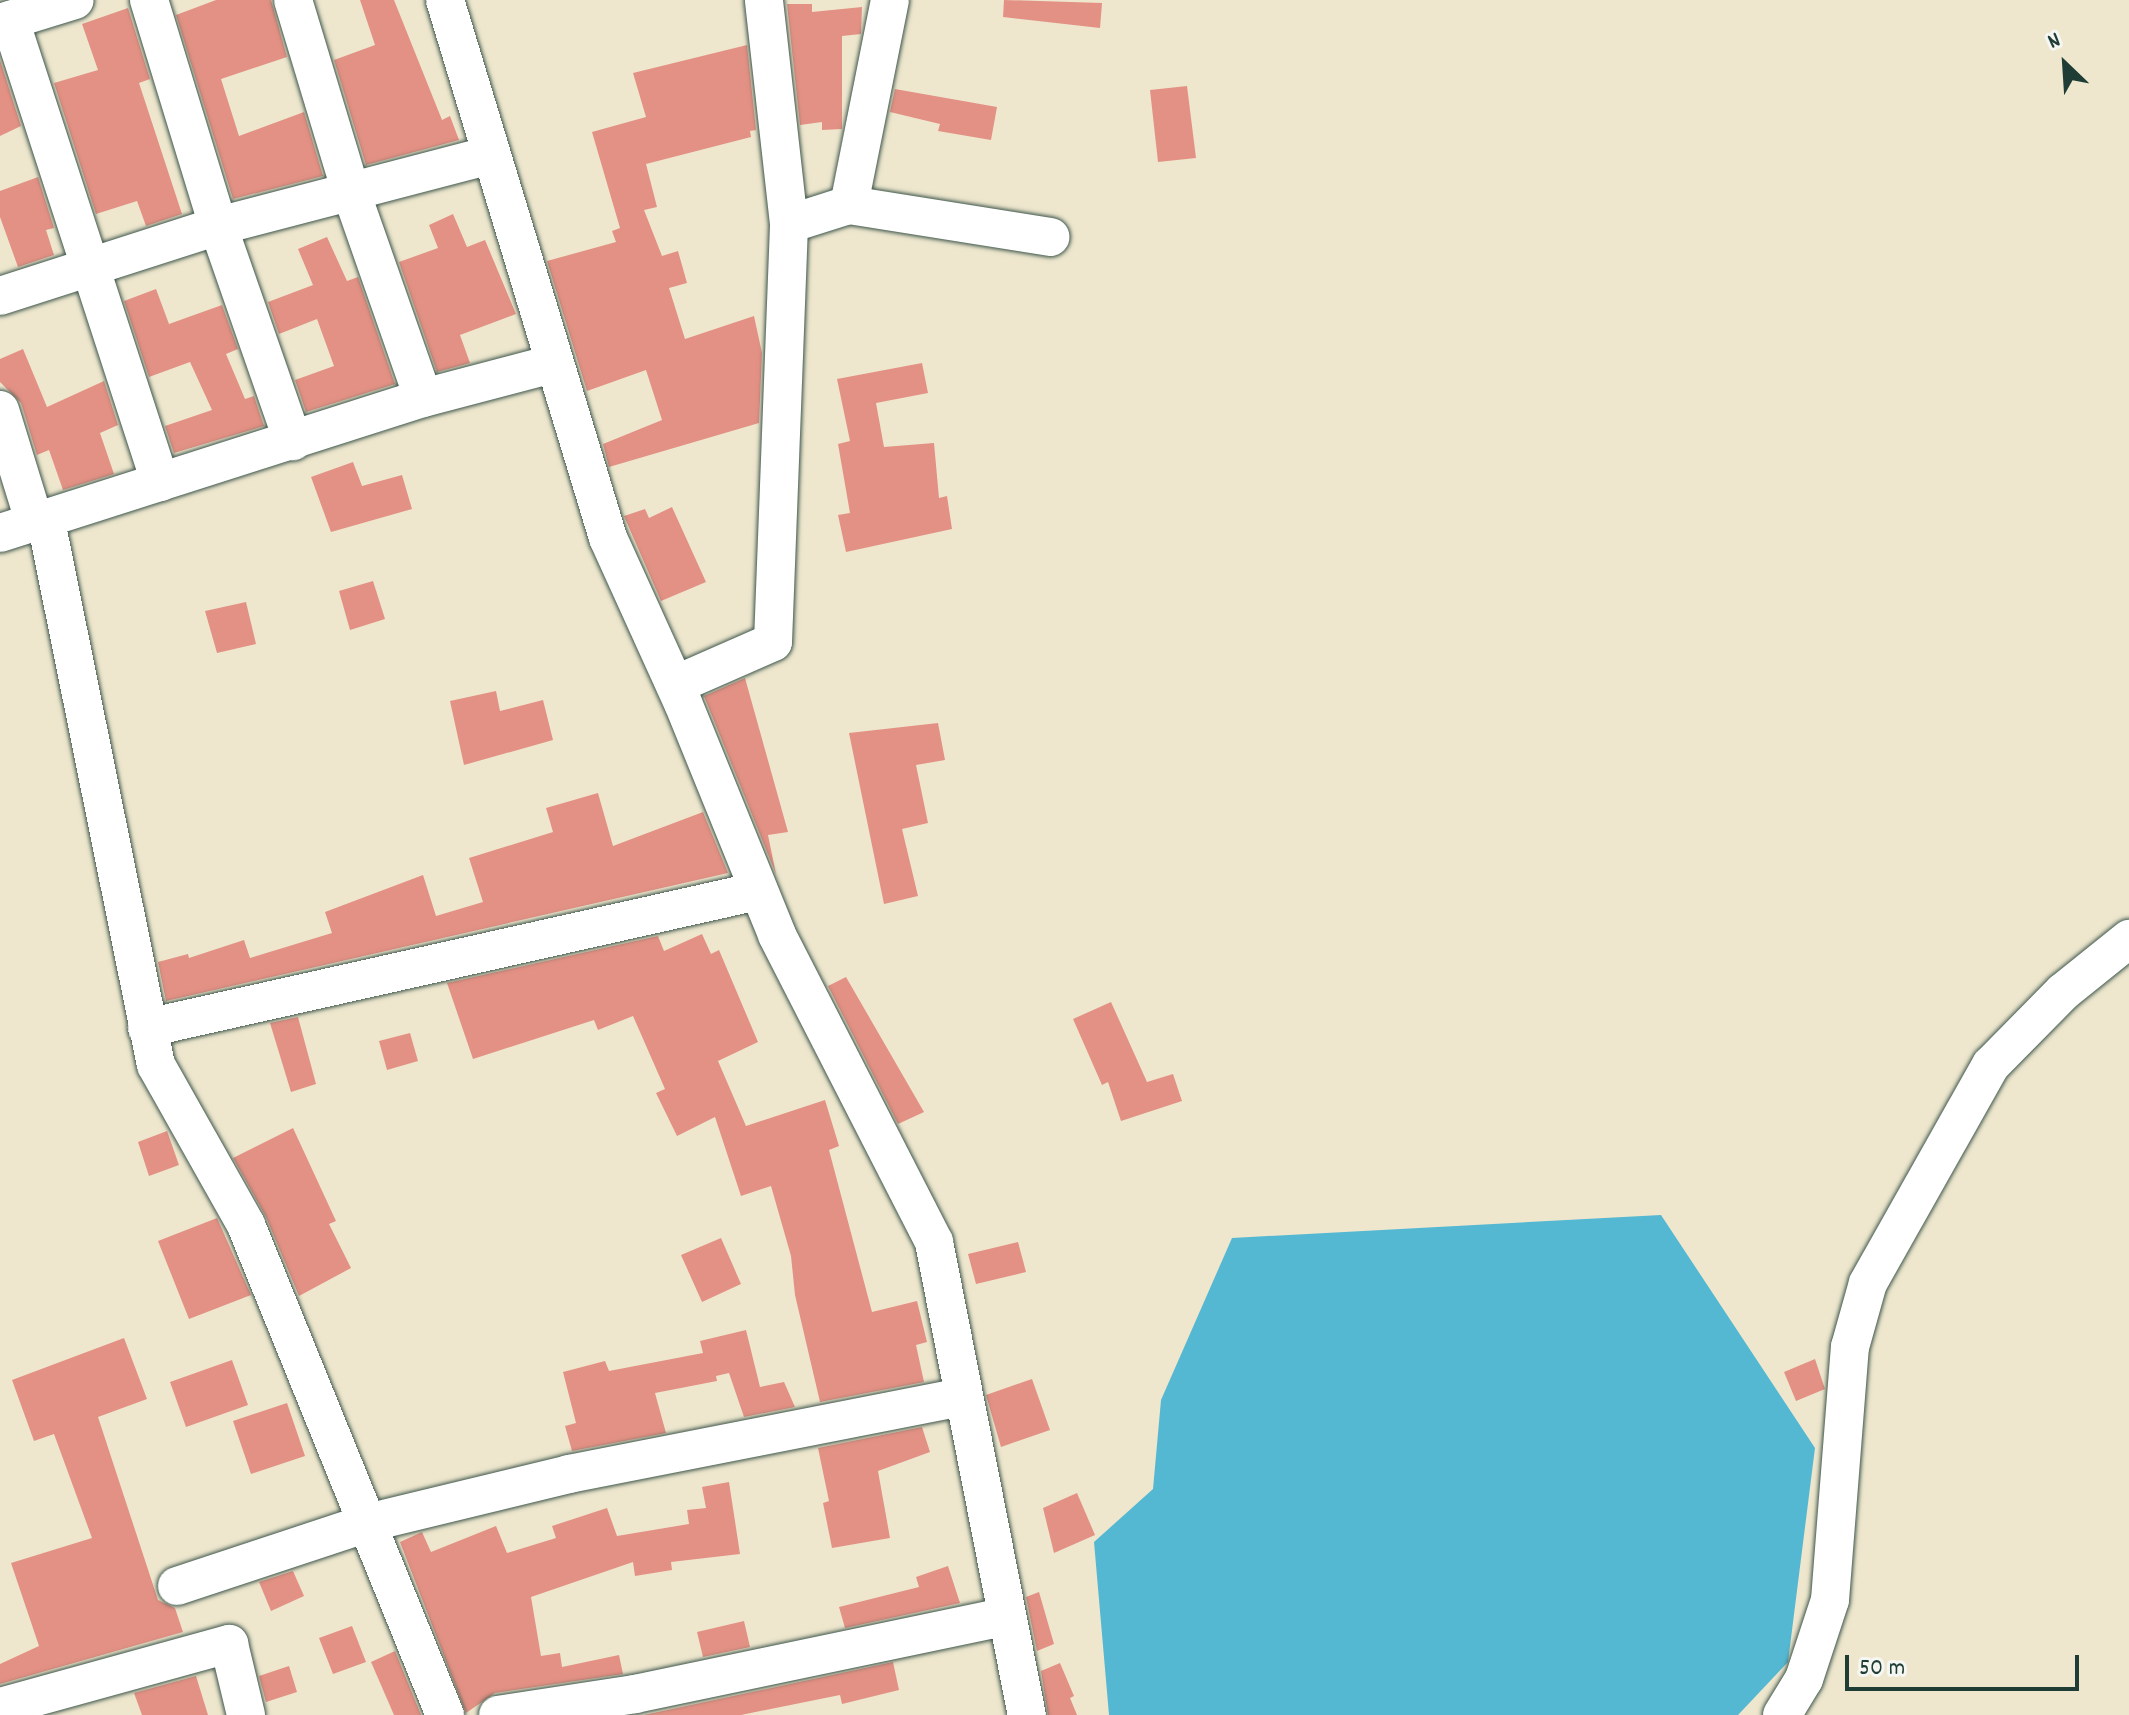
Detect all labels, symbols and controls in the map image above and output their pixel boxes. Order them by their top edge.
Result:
north arrow [2025,24,2105,104]
text: N [2043,25,2066,58]
scale bar [1849,1639,2083,1689]
text: 50 m [1859,1652,1905,1686]

